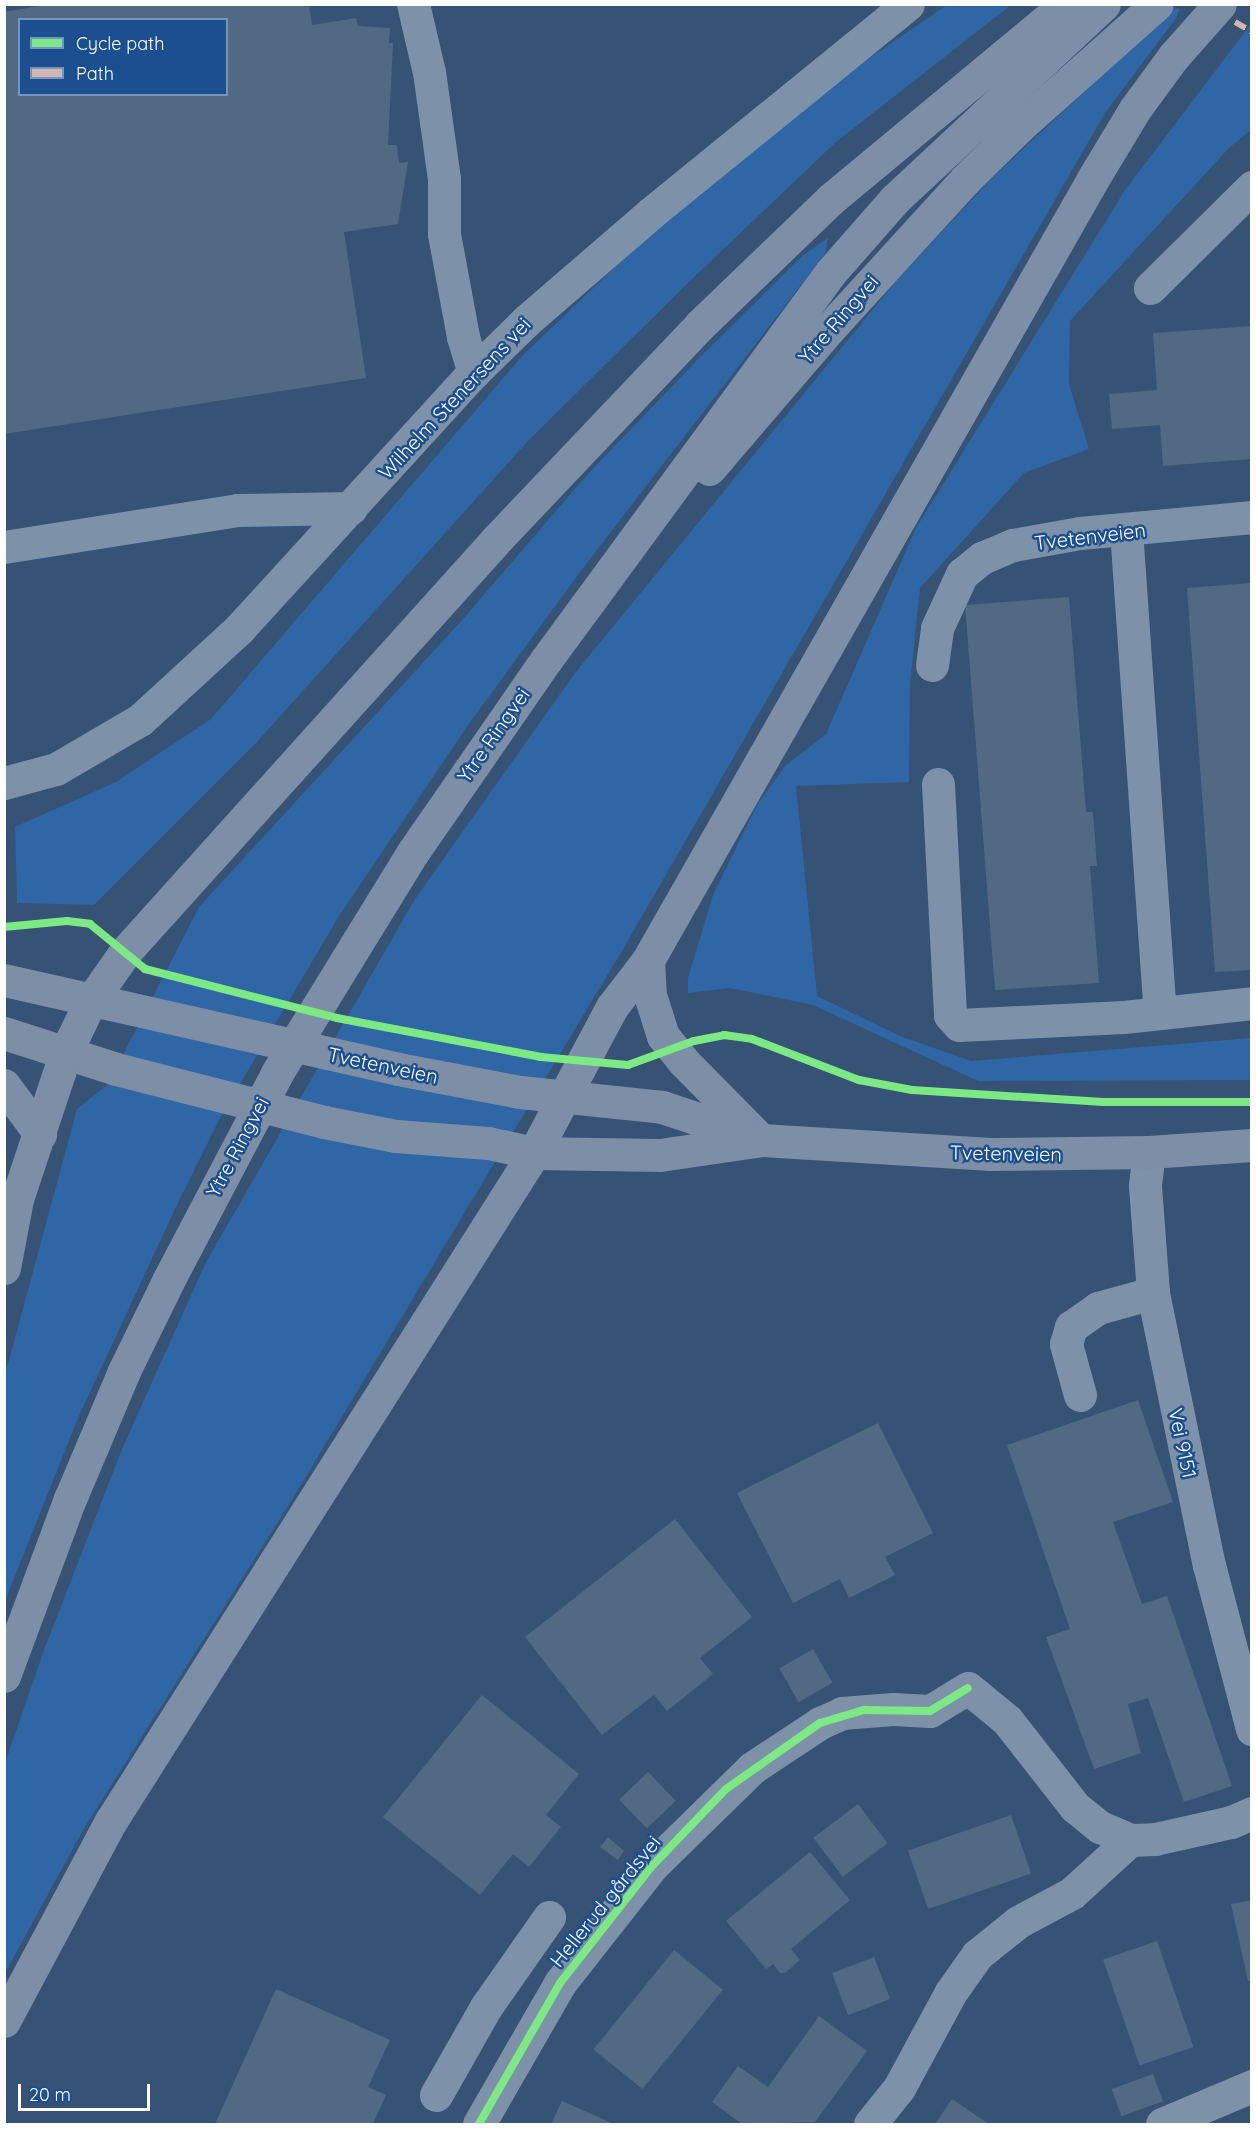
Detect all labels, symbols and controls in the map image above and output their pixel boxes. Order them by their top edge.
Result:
legend [18,18,228,96]
text: Cycle path [76,32,164,55]
text: Path [76,62,114,85]
street label: Ytre Ringvei [793,270,883,368]
street label: Wilhelm Stenersens vei [373,312,535,484]
street label: Tvetenveien [1033,517,1147,555]
street label: Ytre Ringvei [452,683,534,787]
street label: Tvetenveien [326,1042,440,1088]
street label: Ytre Ringvei [201,1093,273,1201]
street label: Tvetenveien [950,1140,1062,1166]
street label: Vei 9151 [1164,1406,1202,1480]
street label: Hellerud gårdsvei [545,1831,665,1971]
scale bar [21,2072,153,2110]
text: 20 m [29,2083,71,2106]

